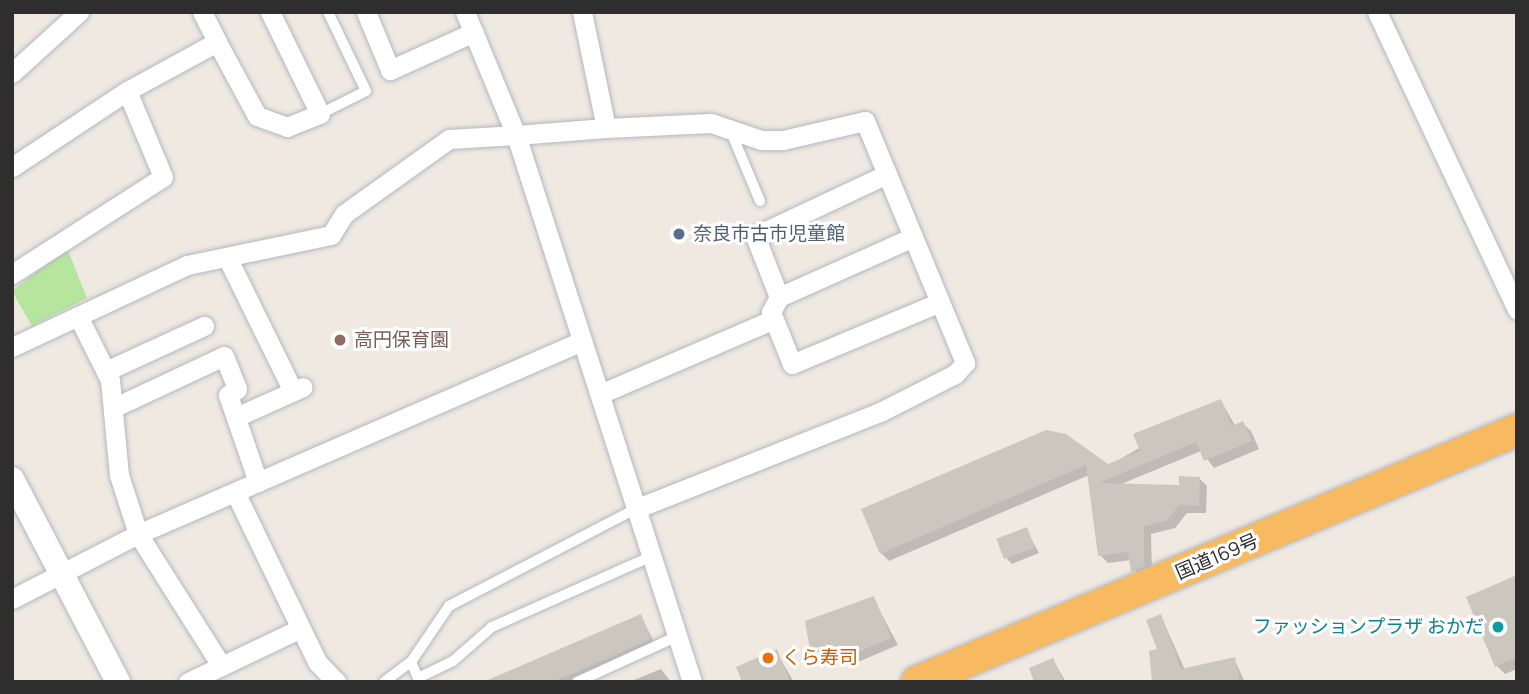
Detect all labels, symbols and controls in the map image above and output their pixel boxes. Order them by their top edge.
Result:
place label: 奈良市古市児童館 [693,223,845,245]
marker: 奈良市古市児童館 [671,226,687,242]
place label: 高円保育園 [354,329,449,351]
marker: 高円保育園 [332,332,348,348]
street label: 国道169号 [1172,529,1262,585]
place label: ファッションプラザ おかだ [1252,616,1484,638]
marker: ファッションプラザ おかだ [1490,619,1506,635]
place label: くら寿司 [782,647,858,669]
marker: くら寿司 [760,650,776,666]

